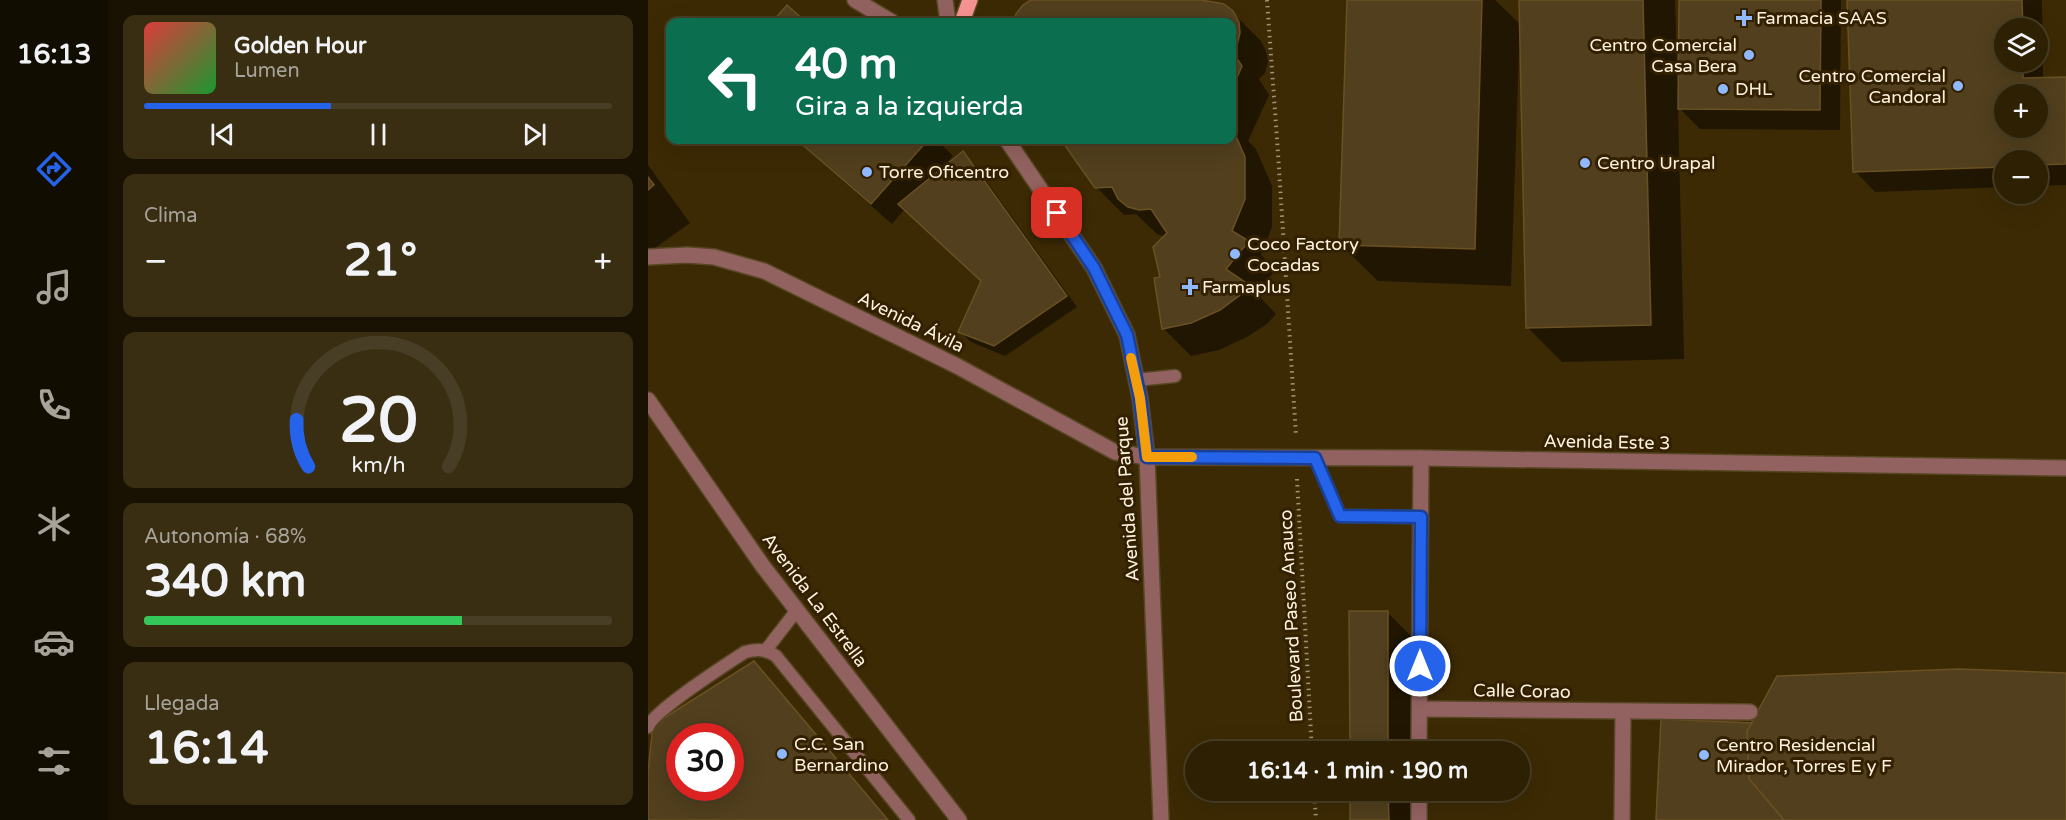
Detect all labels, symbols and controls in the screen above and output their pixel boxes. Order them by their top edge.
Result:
place label: Farmacia SAAS [1756,7,1887,29]
marker: Farmacia SAAS [1737,11,1751,25]
map controls [1994,18,2048,204]
button: layers [1994,18,2048,72]
text: Golden Hour [234,33,366,59]
place label: Centro Comercial Casa Bera [1590,34,1737,77]
text: 16:13 [17,38,91,71]
text: 40 m [795,39,897,90]
icon: left [696,42,774,120]
marker: Centro Comercial Casa Bera [1742,48,1756,62]
text: Lumen [234,59,300,83]
place label: Centro Comercial Candoral [1799,65,1946,108]
place label: DHL [1735,78,1773,100]
marker: Centro Comercial Candoral [1951,79,1965,93]
marker: DHL [1716,82,1730,96]
button: + [1994,84,2048,138]
text: Gira a la izquierda [795,90,1024,123]
icon: previous [206,118,239,151]
icon: pause [362,118,395,151]
icon: next [518,118,551,151]
icon: directions [33,148,75,190]
button: − [1994,150,2048,204]
place label: Centro Urapal [1597,152,1716,174]
marker: Centro Urapal [1578,156,1592,170]
place label: Torre Oficentro [879,161,1009,183]
marker: Torre Oficentro [860,165,874,179]
pin [1031,187,1082,238]
icon: arrive [1040,196,1073,229]
text: Clima [144,204,197,228]
place label: Coco Factory Cocadas [1247,233,1359,276]
text: 21° [344,234,417,288]
text: − [144,242,168,281]
text: + [593,242,612,281]
marker: Coco Factory Cocadas [1228,247,1242,261]
icon: music [33,266,75,308]
place label: Farmaplus [1202,276,1291,298]
marker: Farmaplus [1183,280,1197,294]
street label: Avenida Ávila [854,287,968,357]
icon: phone [33,384,75,426]
text: 20 [339,384,417,459]
street label: Avenida del Parque [1110,416,1144,582]
street label: Avenida Este 3 [1543,430,1671,454]
text: km/h [351,452,405,478]
icon: climate [33,503,75,545]
street label: Boulevard Paseo Anauco [1274,509,1308,723]
text: Autonomía · 68% [144,525,306,549]
street label: Avenida La Estrella [758,529,872,671]
text: 340 km [144,555,306,609]
icon: car [33,621,75,663]
position arrow [1388,634,1452,698]
street label: Calle Corao [1473,679,1571,703]
text: Llegada [144,692,220,716]
text: 16:14 [144,722,269,776]
speed limit sign: 30 [666,723,744,801]
place label: C.C. San Bernardino [794,733,889,776]
place label: Centro Residencial Mirador, Torres E y F [1716,734,1892,777]
icon: filters [33,740,75,782]
marker: C.C. San Bernardino [775,747,789,761]
marker: Centro Residencial Mirador, Torres E y F [1697,748,1711,762]
text: 16:14 · 1 min · 190 m [1247,758,1468,784]

